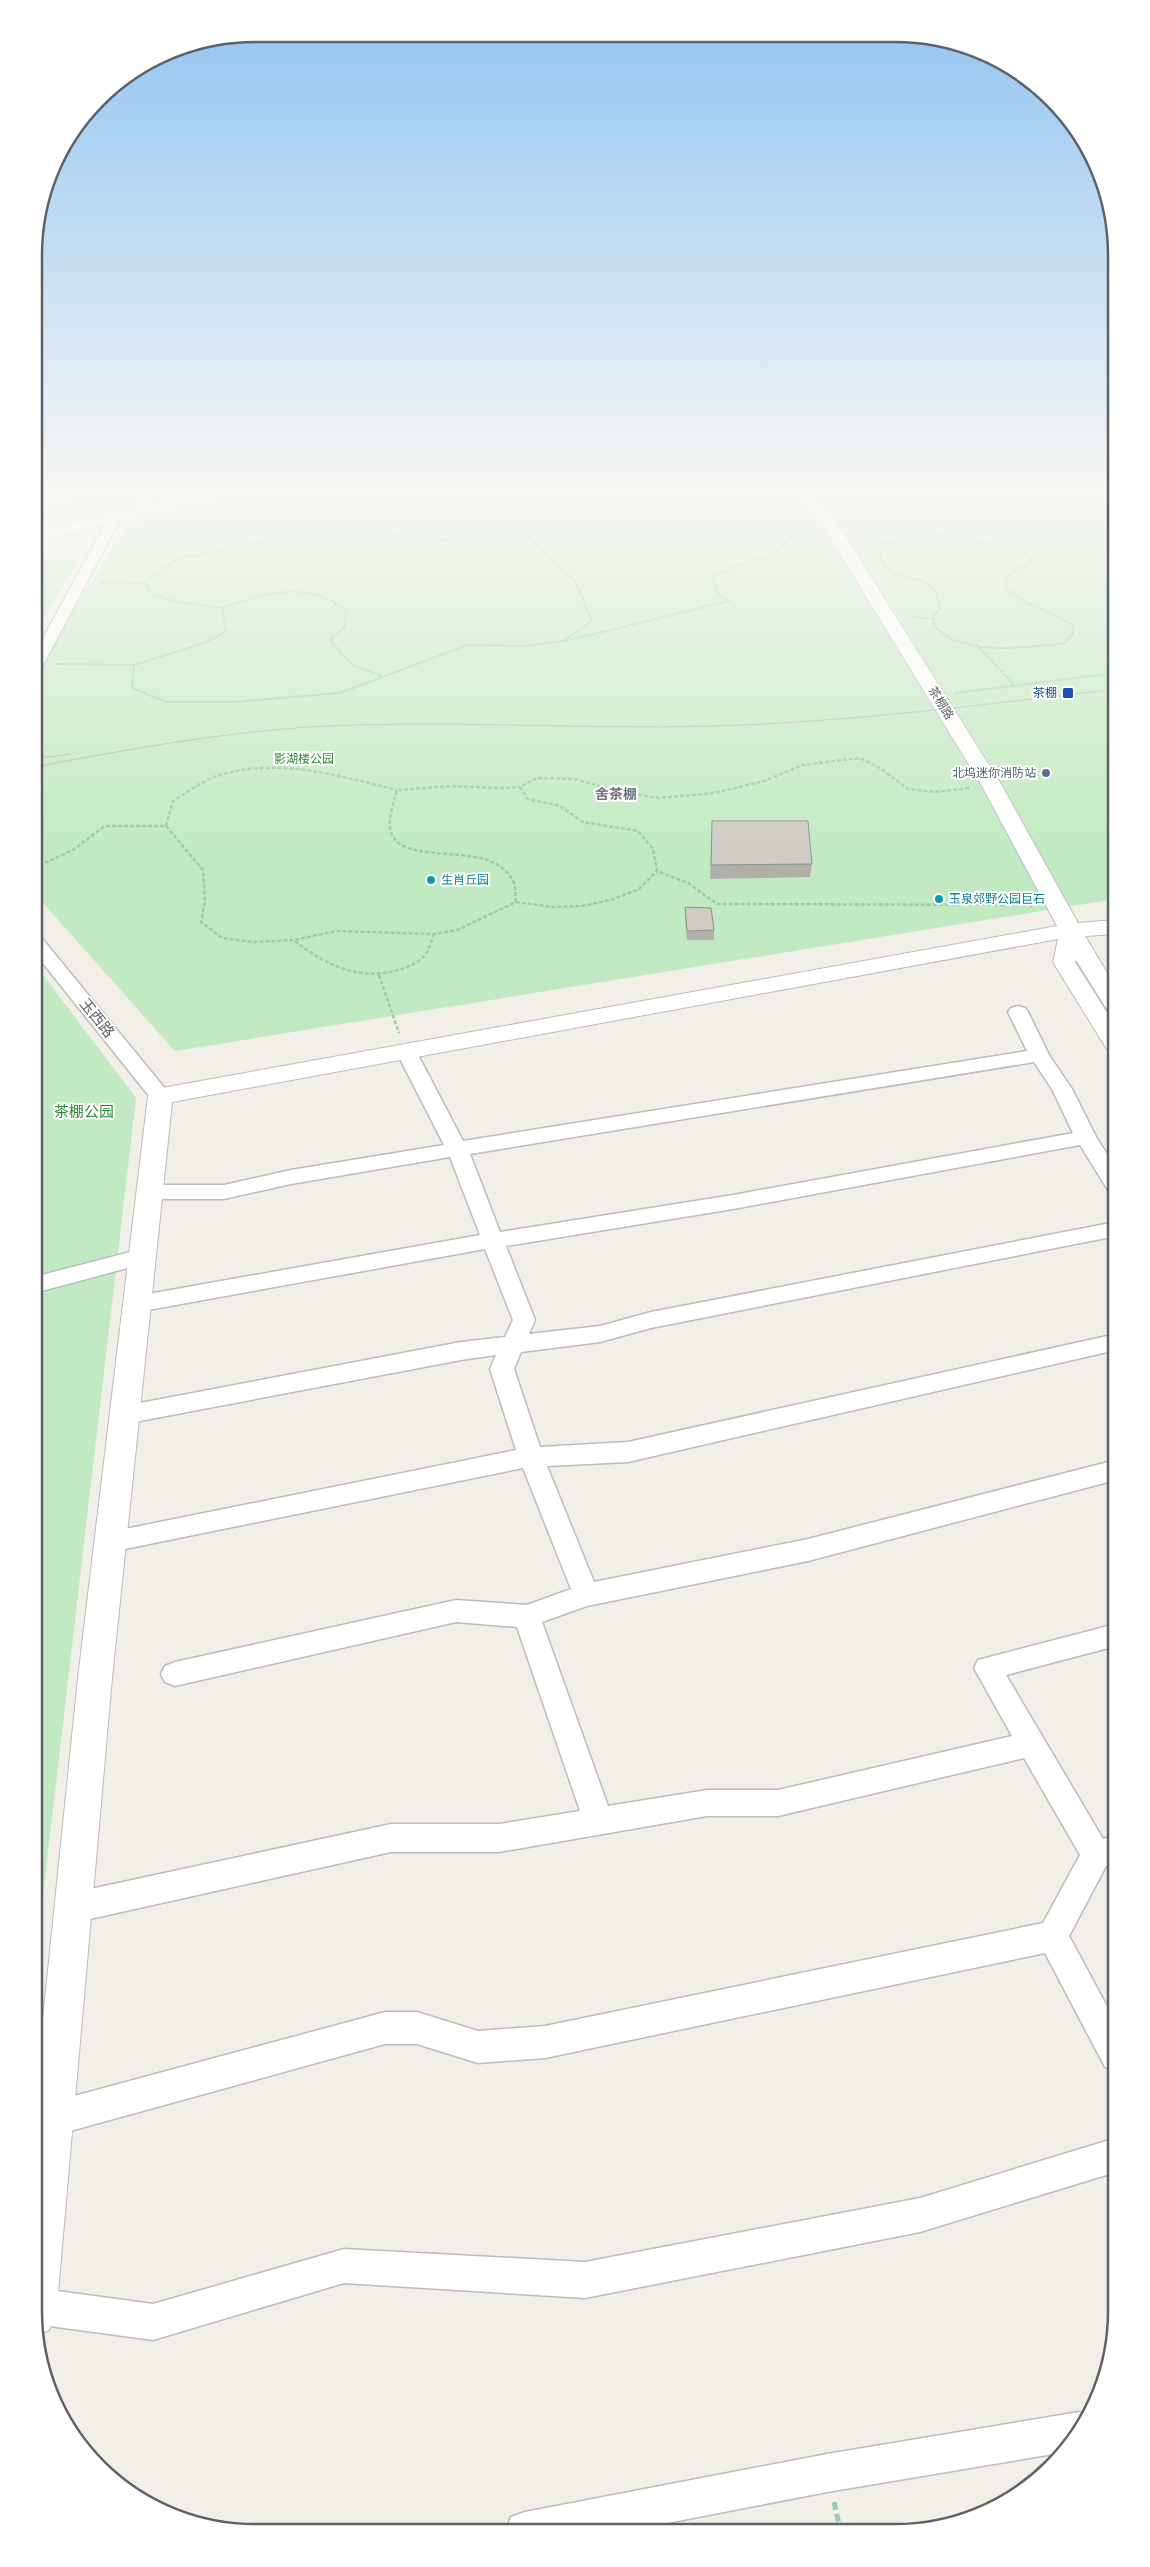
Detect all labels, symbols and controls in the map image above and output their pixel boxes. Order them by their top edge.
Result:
street label: 茶棚路 [925,683,957,723]
place label: 茶棚 [1033,685,1057,701]
marker: 茶棚 [1061,686,1075,700]
park label: 影湖楼公园 [274,751,334,767]
place label: 北坞迷你消防站 [952,765,1036,781]
marker: 北坞迷你消防站 [1040,767,1052,779]
district label: 舍茶棚 [595,785,637,804]
place label: 生肖丘园 [441,872,489,888]
marker: 生肖丘园 [425,874,437,886]
place label: 玉泉郊野公园巨石 [949,891,1045,907]
marker: 玉泉郊野公园巨石 [933,893,945,905]
street label: 玉西路 [75,994,119,1042]
park label: 茶棚公园 [54,1102,114,1122]

